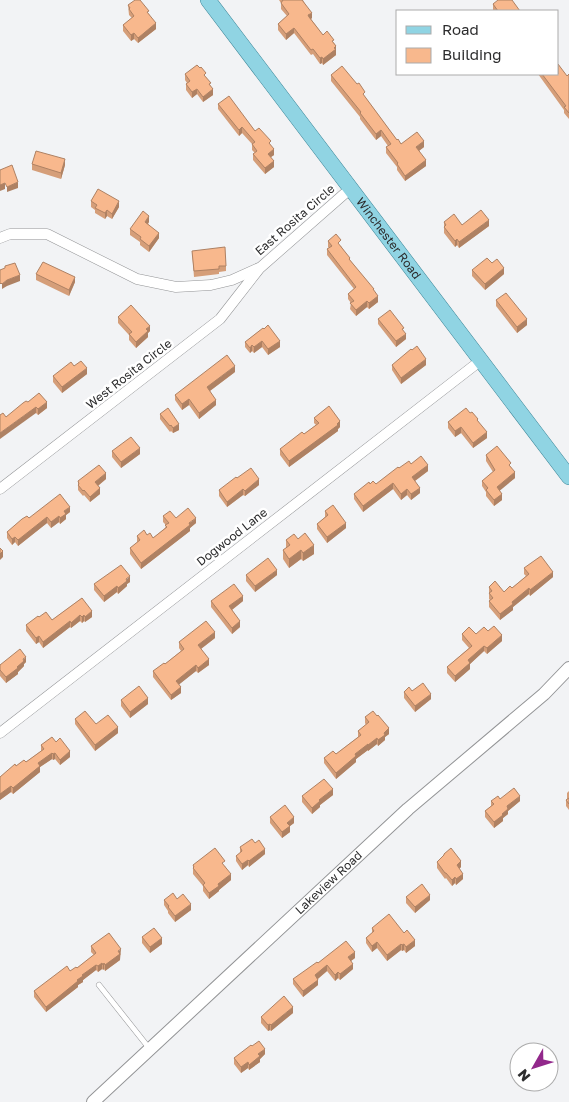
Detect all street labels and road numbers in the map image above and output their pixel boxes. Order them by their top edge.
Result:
street label: East Rosita Circle [252,181,338,258]
street label: Winchester Road [353,194,424,282]
street label: West Rosita Circle [83,335,175,412]
street label: Dogwood Lane [193,504,270,569]
street label: Lakeview Road [292,848,365,917]

